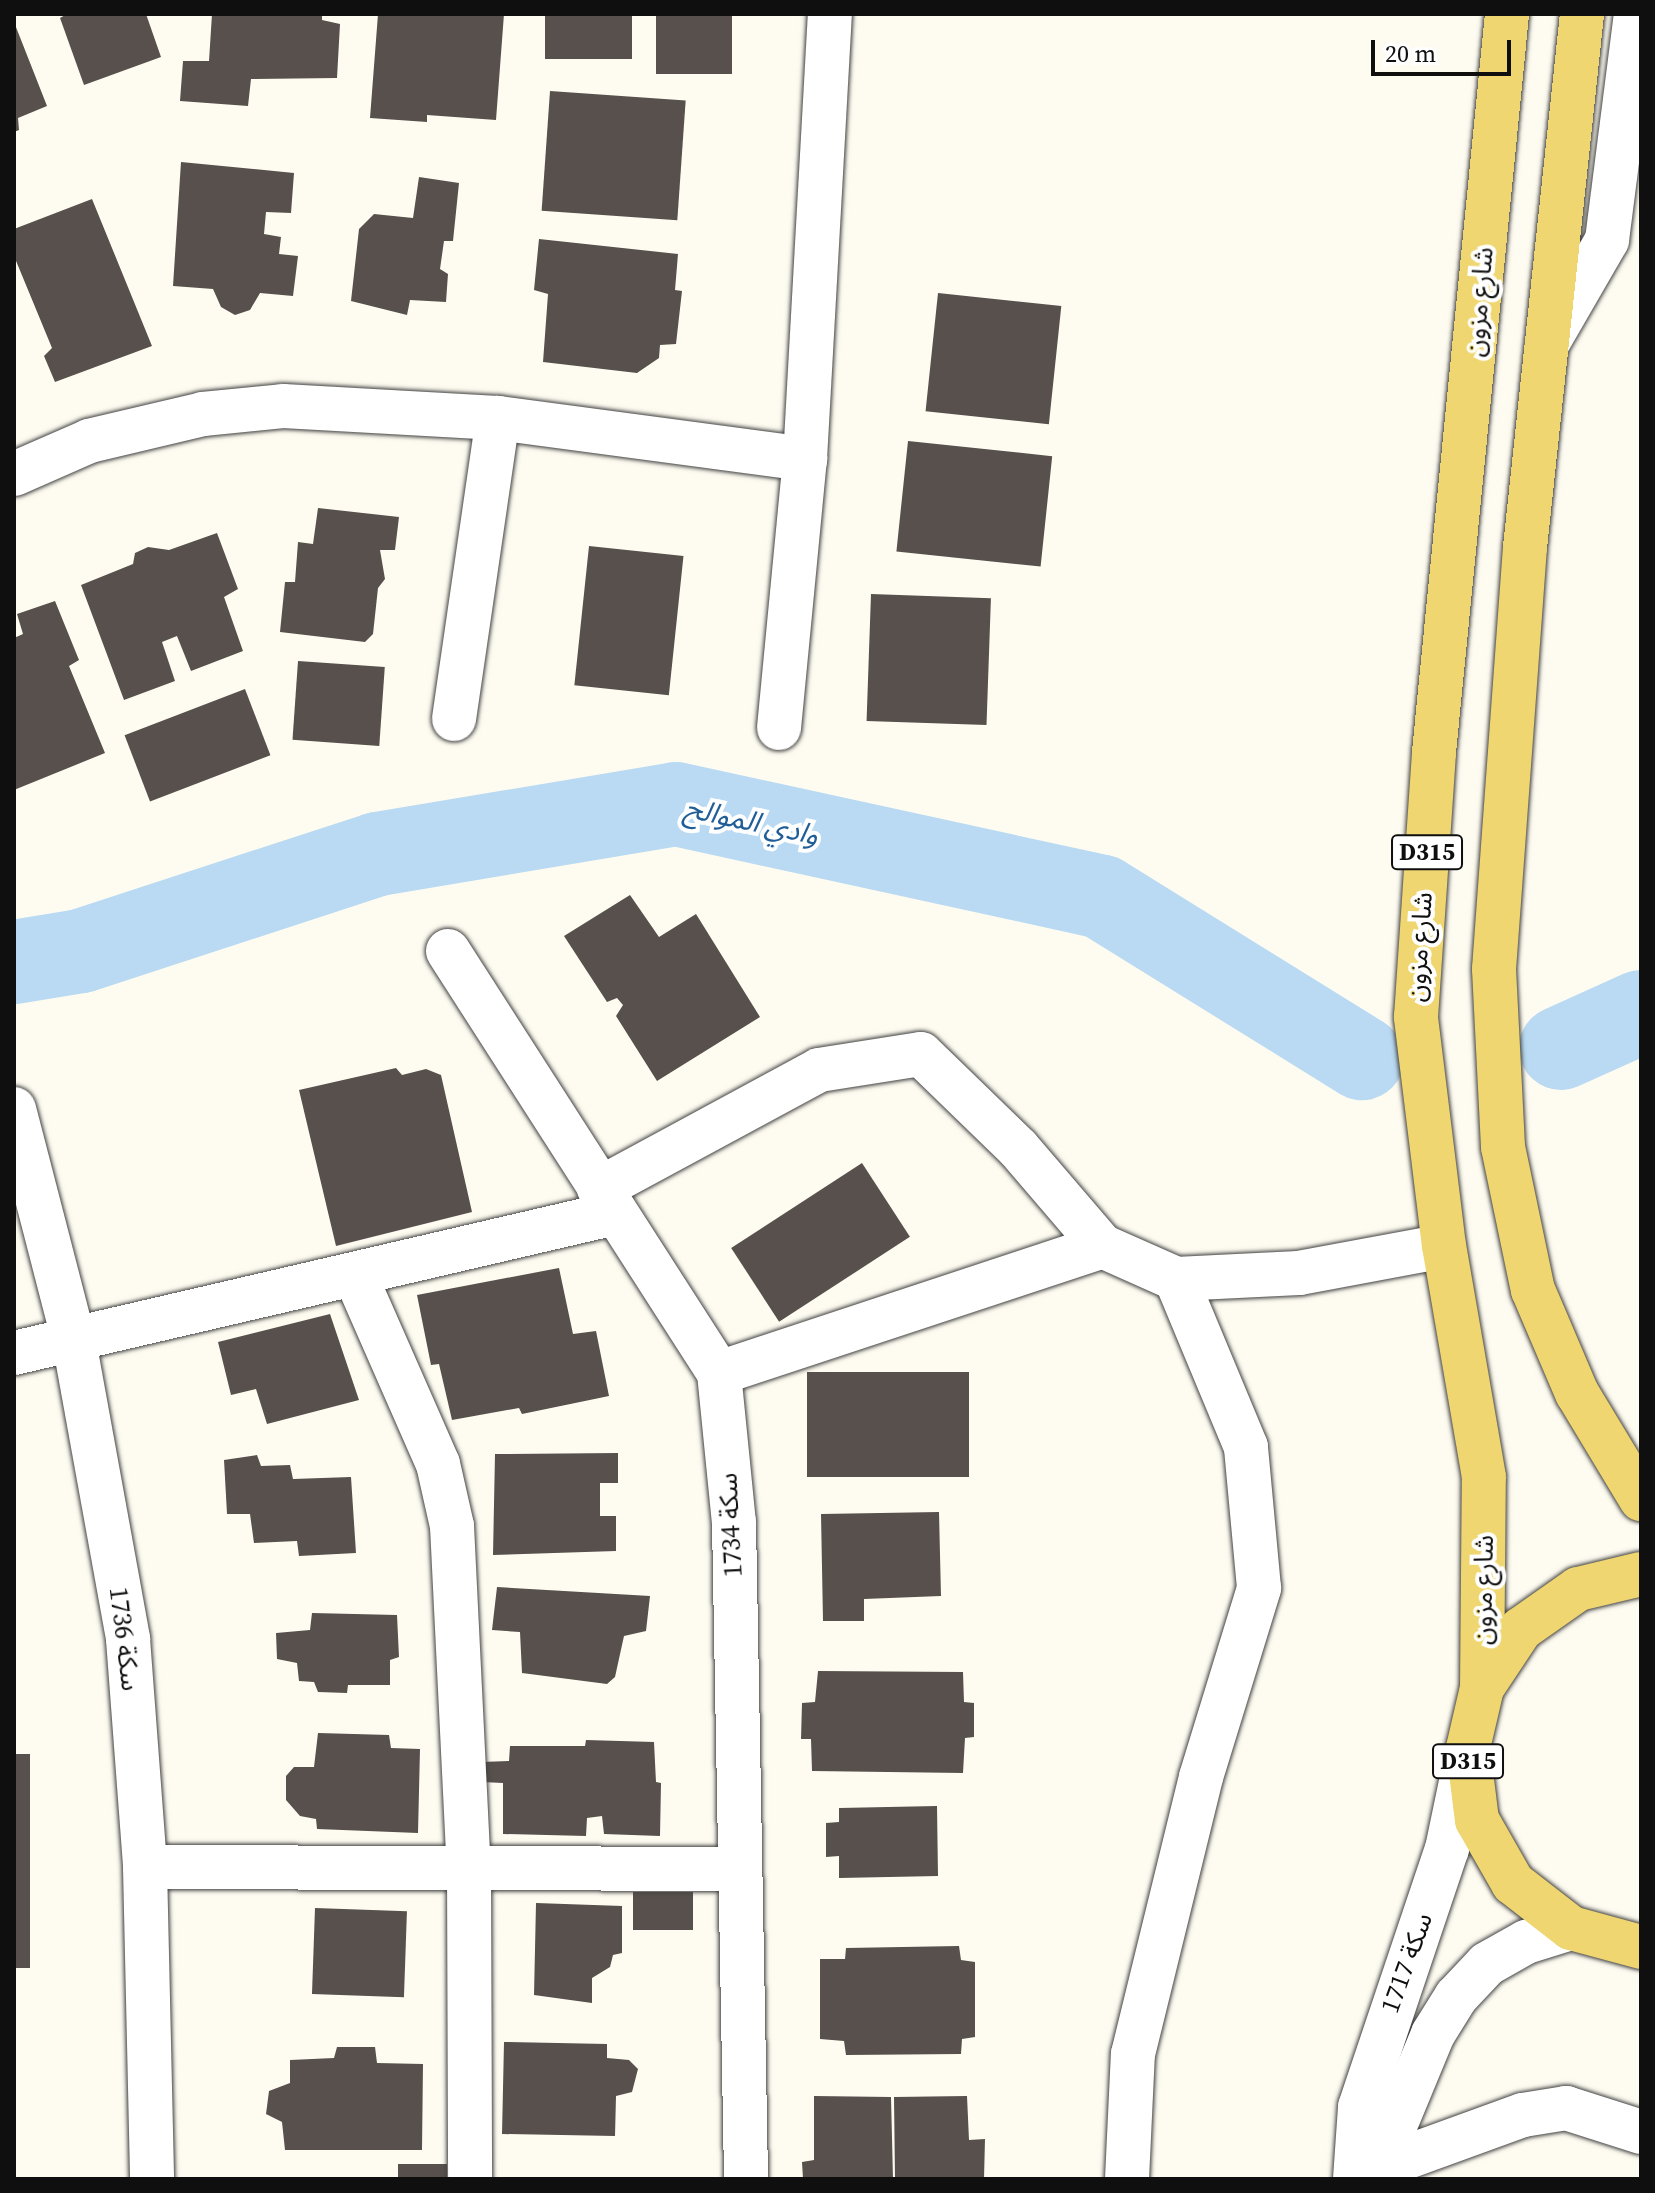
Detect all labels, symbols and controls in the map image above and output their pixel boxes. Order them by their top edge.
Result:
scale bar [1375,24,1515,74]
text: 20 m [1385,37,1436,70]
street label: شارع مزون [1460,246,1500,358]
water label: وادي الموالح [682,790,822,852]
road number: D315 [1391,832,1463,872]
street label: شارع مزون [1401,891,1439,1003]
street label: سكة 1734 [713,1472,749,1578]
street label: شارع مزون [1467,1535,1501,1645]
street label: سكة 1736 [102,1585,146,1693]
road number: D315 [1432,1741,1504,1781]
street label: سكة 1717 [1375,1909,1439,2017]

